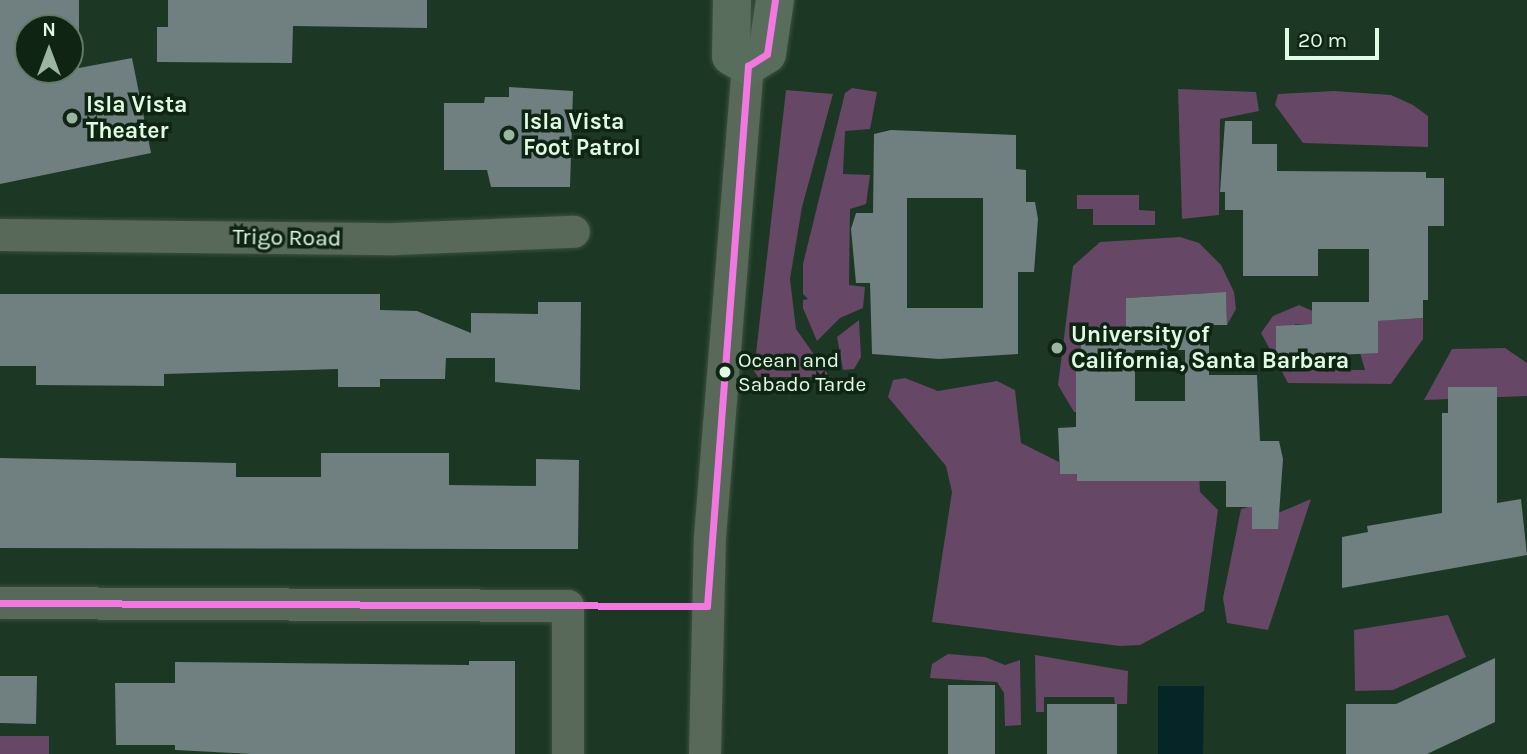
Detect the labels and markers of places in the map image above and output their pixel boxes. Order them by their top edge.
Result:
place label: Isla Vista Theater [86,91,187,145]
place label: Isla Vista Foot Patrol [523,108,641,162]
marker: Isla Vista Theater [64,110,80,126]
marker: Isla Vista Foot Patrol [501,127,517,143]
place label: University of California, Santa Barbara [1071,321,1349,375]
marker: University of California, Santa Barbara [1049,340,1065,356]
place label: Ocean and Sabado Tarde [738,347,866,397]
marker: Ocean and Sabado Tarde [718,365,732,379]

